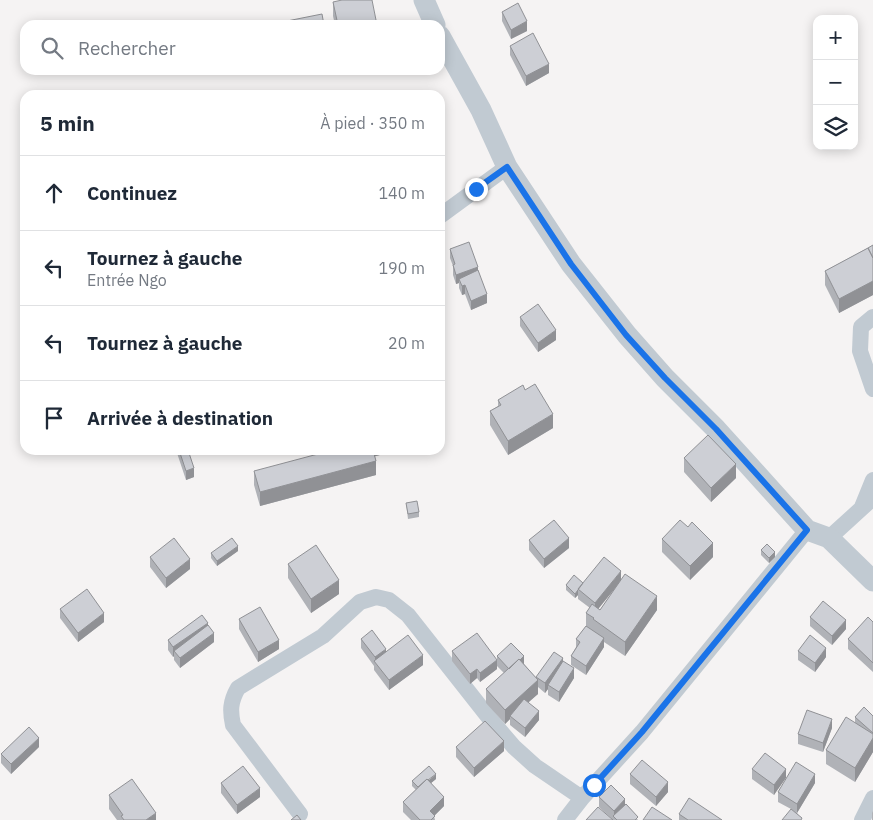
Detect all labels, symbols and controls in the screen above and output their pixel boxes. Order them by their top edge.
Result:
map controls [813,15,858,150]
button: + [813,15,858,60]
search box [20,20,445,75]
icon: search [38,34,66,62]
text: Rechercher [78,36,176,60]
button: − [813,60,858,105]
button: layers [813,105,858,150]
text: 5 min [40,109,95,137]
text: À pied · 350 m [320,113,425,133]
route end [465,178,488,201]
icon: ahead [40,179,68,207]
text: Continuez [87,181,177,205]
text: 140 m [378,183,425,203]
text: Tournez à gauche [87,246,243,270]
icon: left [40,254,68,282]
text: 190 m [378,258,425,278]
text: Entrée Ngo [87,270,167,290]
icon: left [40,329,68,357]
text: Tournez à gauche [87,331,243,355]
text: 20 m [388,333,425,353]
icon: arrive [40,404,68,432]
text: Arrivée à destination [87,406,273,430]
route start [583,774,606,797]

